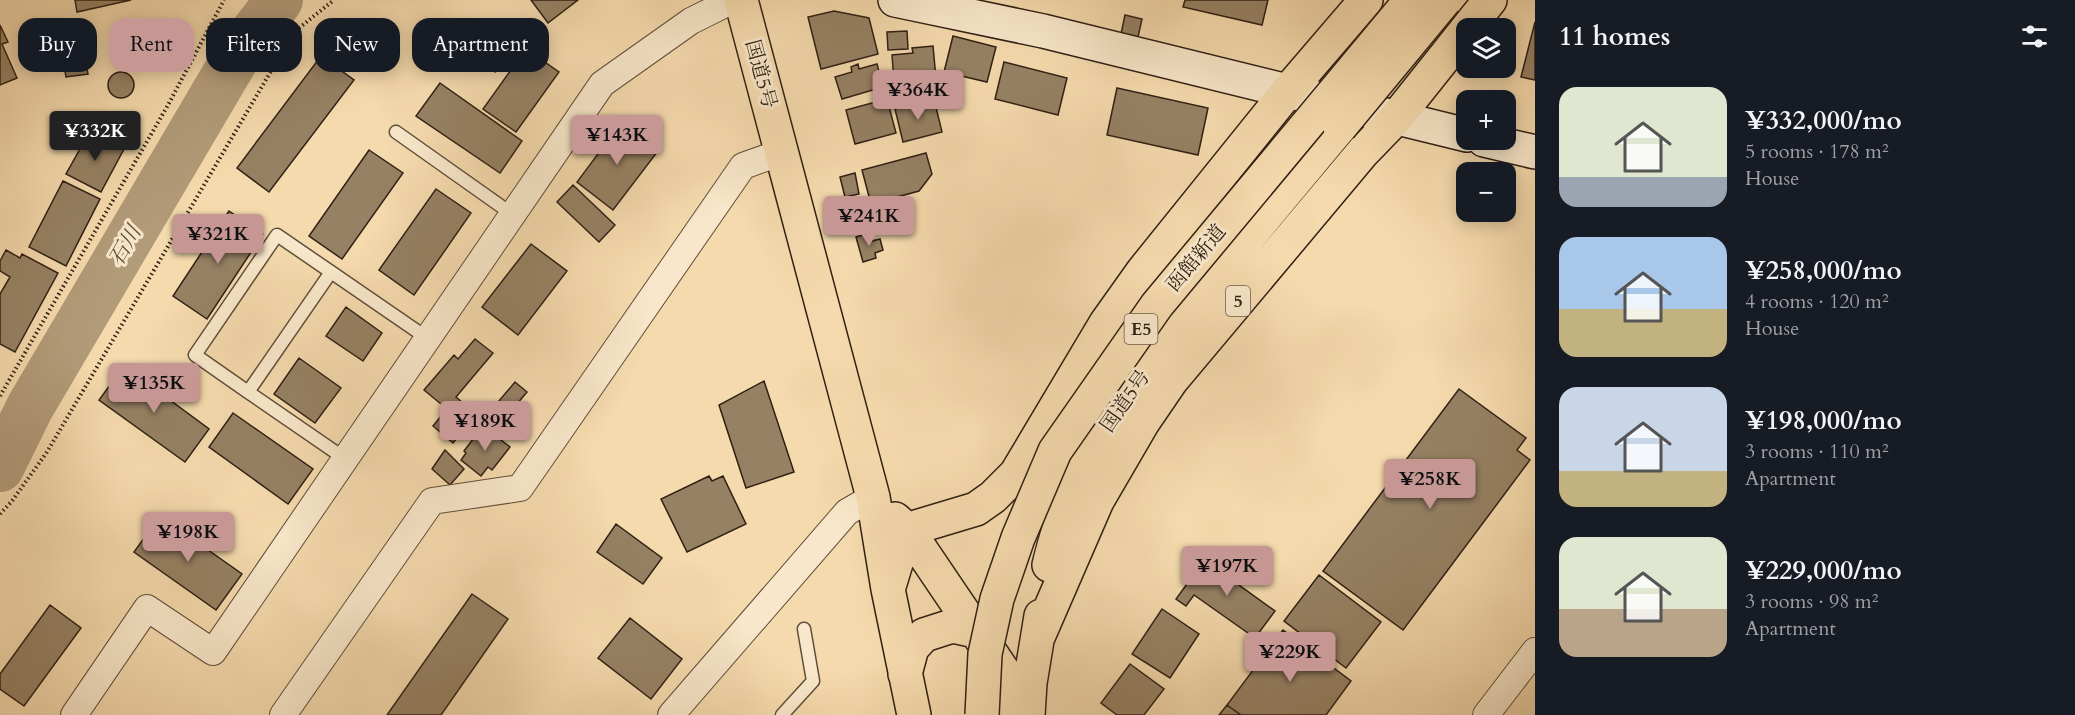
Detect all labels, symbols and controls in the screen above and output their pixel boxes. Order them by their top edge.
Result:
chip: Buy [18,18,97,72]
chip: Rent [109,18,194,72]
chip: Filters [206,18,302,72]
chip: New [314,18,400,72]
chip: Apartment [412,18,549,72]
map controls [1456,18,1516,222]
button: layers [1456,18,1516,78]
text: 11 homes [1559,19,1670,54]
icon: filters [2018,20,2051,53]
street label: 国道5号 [739,37,783,111]
pin: ¥364K [876,70,960,121]
text: ¥364K [887,76,949,103]
button: + [1456,90,1516,150]
text: ¥332,000/mo [1745,103,1902,138]
pin: ¥332K [53,111,137,162]
icon: home [1607,111,1679,183]
pin: ¥143K [575,115,659,166]
text: ¥332K [64,117,126,144]
text: ¥143K [586,121,648,148]
text: 5 rooms · 178 m² [1745,138,1889,165]
button: − [1456,162,1516,222]
text: House [1745,165,1799,192]
pin: ¥241K [827,196,911,247]
text: ¥241K [838,202,900,229]
pin: ¥321K [176,214,260,265]
water label: 石川 [102,219,149,271]
street label: 函館新道 [1160,219,1232,297]
text: ¥321K [187,220,249,247]
text: ¥258,000/mo [1745,253,1902,288]
icon: home [1607,261,1679,333]
road number: 5 [1226,286,1250,316]
text: 4 rooms · 120 m² [1745,288,1889,315]
road number: E5 [1124,314,1158,344]
text: House [1745,315,1799,342]
pin: ¥135K [112,363,196,414]
street label: 国道5号 [1094,364,1156,438]
text: ¥135K [123,369,185,396]
pin: ¥189K [443,401,527,452]
text: ¥198,000/mo [1745,403,1902,438]
text: ¥189K [454,407,516,434]
icon: home [1607,411,1679,483]
text: 3 rooms · 110 m² [1745,438,1889,465]
pin: ¥258K [1388,459,1472,510]
text: ¥258K [1399,465,1461,492]
text: Apartment [1745,465,1836,492]
pin: ¥198K [146,512,230,563]
text: ¥198K [157,518,219,545]
pin: ¥197K [1185,546,1269,597]
text: ¥197K [1196,552,1258,579]
text: ¥229,000/mo [1745,553,1902,588]
icon: home [1607,561,1679,633]
text: 3 rooms · 98 m² [1745,588,1878,615]
text: Apartment [1745,615,1836,642]
pin: ¥229K [1248,632,1332,683]
text: ¥229K [1259,638,1321,665]

